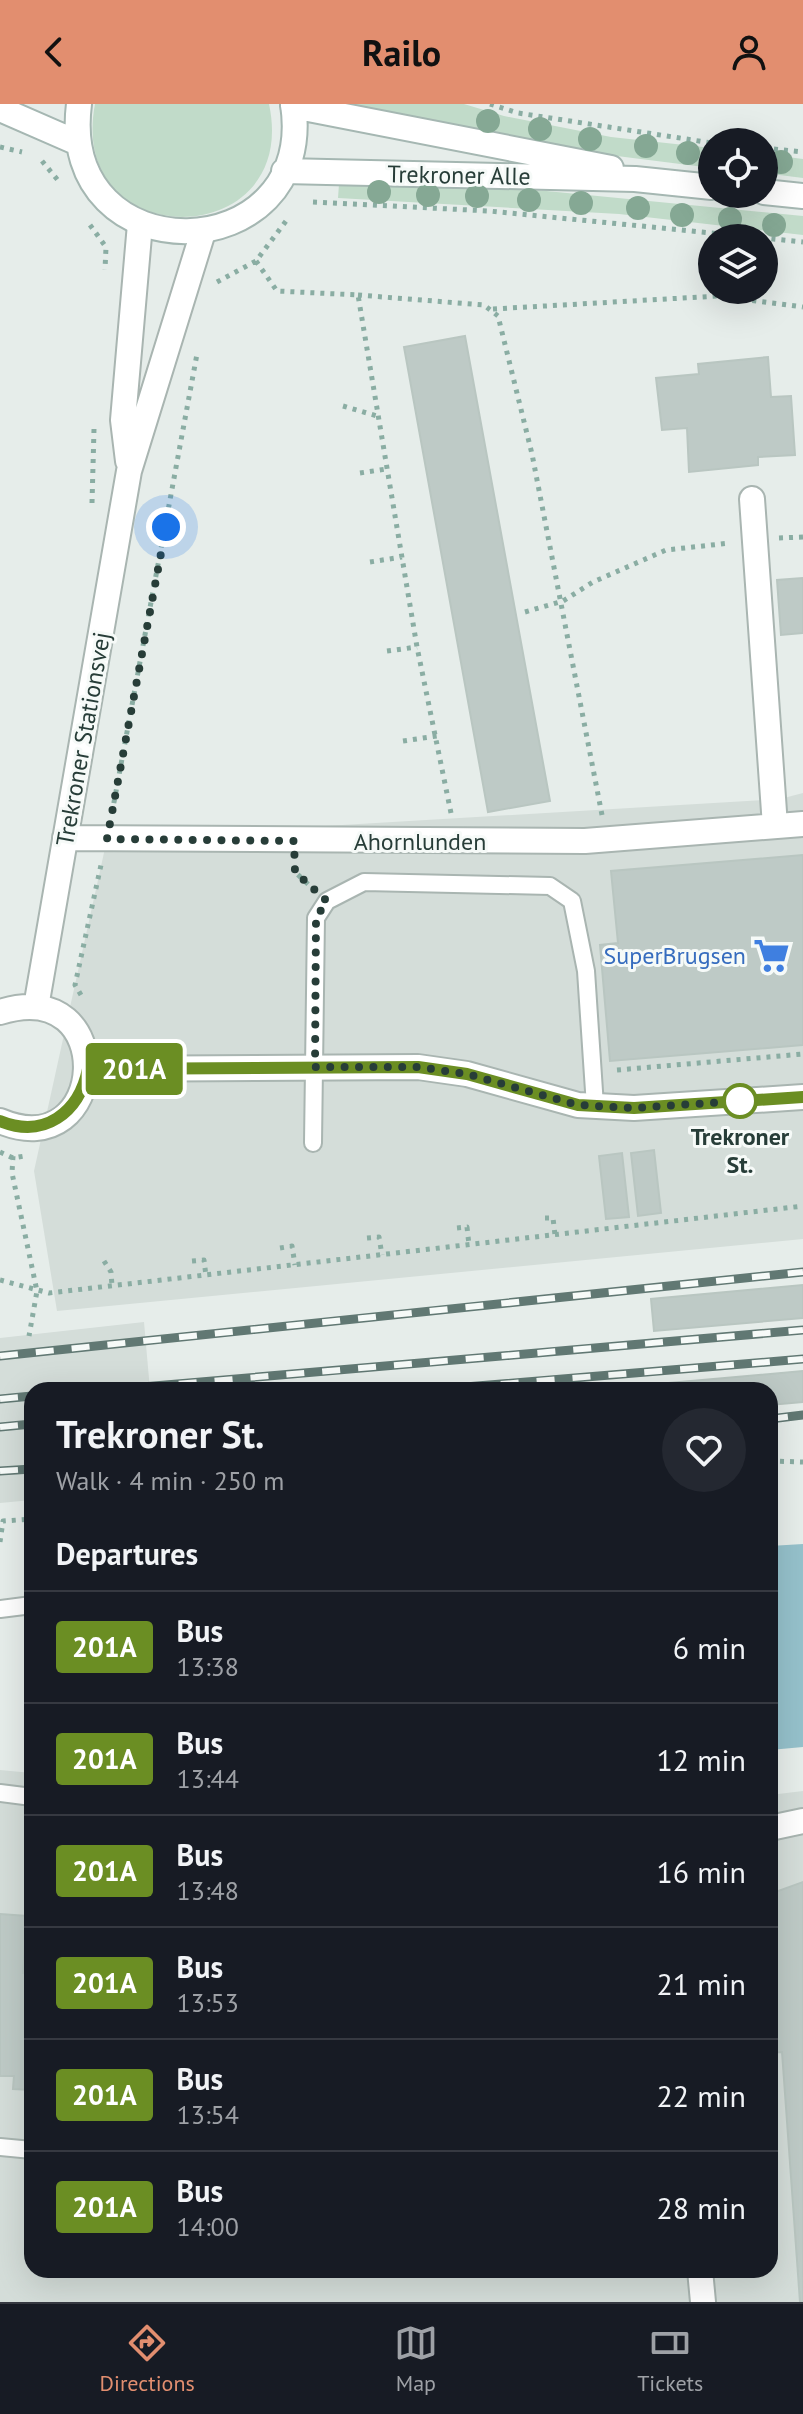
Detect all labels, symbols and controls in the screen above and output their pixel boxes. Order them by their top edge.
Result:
text: Railo [362,29,441,76]
icon: back [32,30,76,74]
icon: person [727,30,771,74]
map controls [698,128,778,304]
button: locate [698,128,778,208]
street label: Trekroner Alle [387,158,531,192]
button: layers [698,224,778,304]
your location [146,507,186,547]
street label: Trekroner Stationsvej [49,629,117,849]
street label: Ahornlunden [354,826,486,857]
supermarket icon: SuperBrugsen [753,936,791,974]
place label: SuperBrugsen [604,940,746,971]
line badge: 201A [78,1043,190,1095]
text: 201A [102,1050,166,1087]
marker: Trekroner St. [723,1084,757,1118]
place label: Trekroner St. [691,1121,790,1180]
button: heart [662,1408,746,1492]
text: Trekroner St. [56,1409,264,1458]
text: Walk · 4 min · 250 m [56,1464,284,1497]
text: Departures [56,1534,198,1573]
text: Bus [177,1611,223,1650]
text: 201A [72,1628,137,1665]
text: 6 min [673,1628,746,1667]
text: 13:38 [177,1650,239,1683]
text: Bus [177,1723,223,1762]
text: 201A [72,1740,137,1777]
text: 12 min [656,1740,746,1779]
text: 13:44 [177,1762,239,1795]
text: Bus [177,1835,223,1874]
text: 201A [72,1852,137,1889]
text: 16 min [656,1852,746,1891]
text: 13:48 [177,1874,239,1907]
text: Bus [177,1947,223,1986]
text: 201A [72,1964,137,2001]
text: 21 min [656,1964,746,2003]
text: 13:53 [177,1986,239,2019]
text: Bus [177,2059,223,2098]
text: 201A [72,2076,137,2113]
text: 22 min [656,2076,746,2115]
text: 13:54 [177,2098,239,2131]
text: Bus [177,2171,223,2210]
text: 201A [72,2188,137,2225]
text: 28 min [656,2188,746,2227]
text: 14:00 [177,2210,239,2243]
tab: Directions [100,2321,195,2397]
tab: Map [394,2321,438,2397]
tab: Tickets [637,2321,703,2397]

